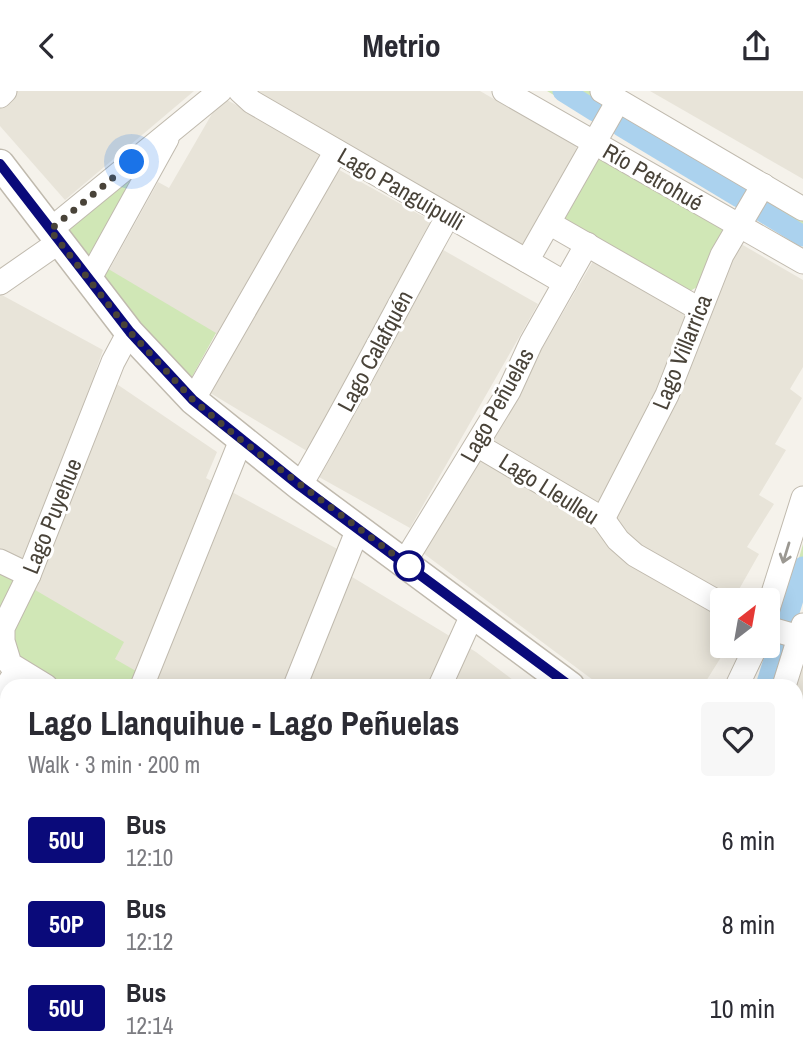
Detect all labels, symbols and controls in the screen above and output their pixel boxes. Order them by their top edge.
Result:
text: Metrio [362,24,441,67]
icon: back [28,27,66,65]
icon: share [737,27,775,65]
street label: Río Petrohué [597,135,709,218]
street label: Lago Panguipulli [332,140,470,237]
your location [114,144,149,179]
street label: Lago Calafquén [330,285,420,417]
street label: Lago Villarrica [644,289,719,414]
street label: Lago Peñuelas [453,342,541,467]
street label: Lago Lleulleu [493,446,605,531]
street label: Lago Puyehue [14,454,89,578]
one-way arrow [778,542,791,564]
unlabelled marker [394,551,424,581]
north arrow [710,588,780,658]
map controls [710,588,780,658]
text: Lago Llanquihue - Lago Peñuelas [28,701,460,745]
button: heart [701,702,775,776]
text: Walk · 3 min · 200 m [28,749,200,780]
text: Bus [126,807,166,842]
text: 6 min [722,823,775,858]
text: 50U [48,824,85,856]
text: 12:10 [126,842,173,873]
text: Bus [126,891,166,926]
text: 8 min [722,907,775,942]
text: 50P [49,908,84,940]
text: 12:12 [126,926,173,957]
text: Bus [126,975,166,1010]
text: 10 min [710,991,775,1026]
text: 50U [48,992,85,1024]
text: 12:14 [126,1010,173,1041]

